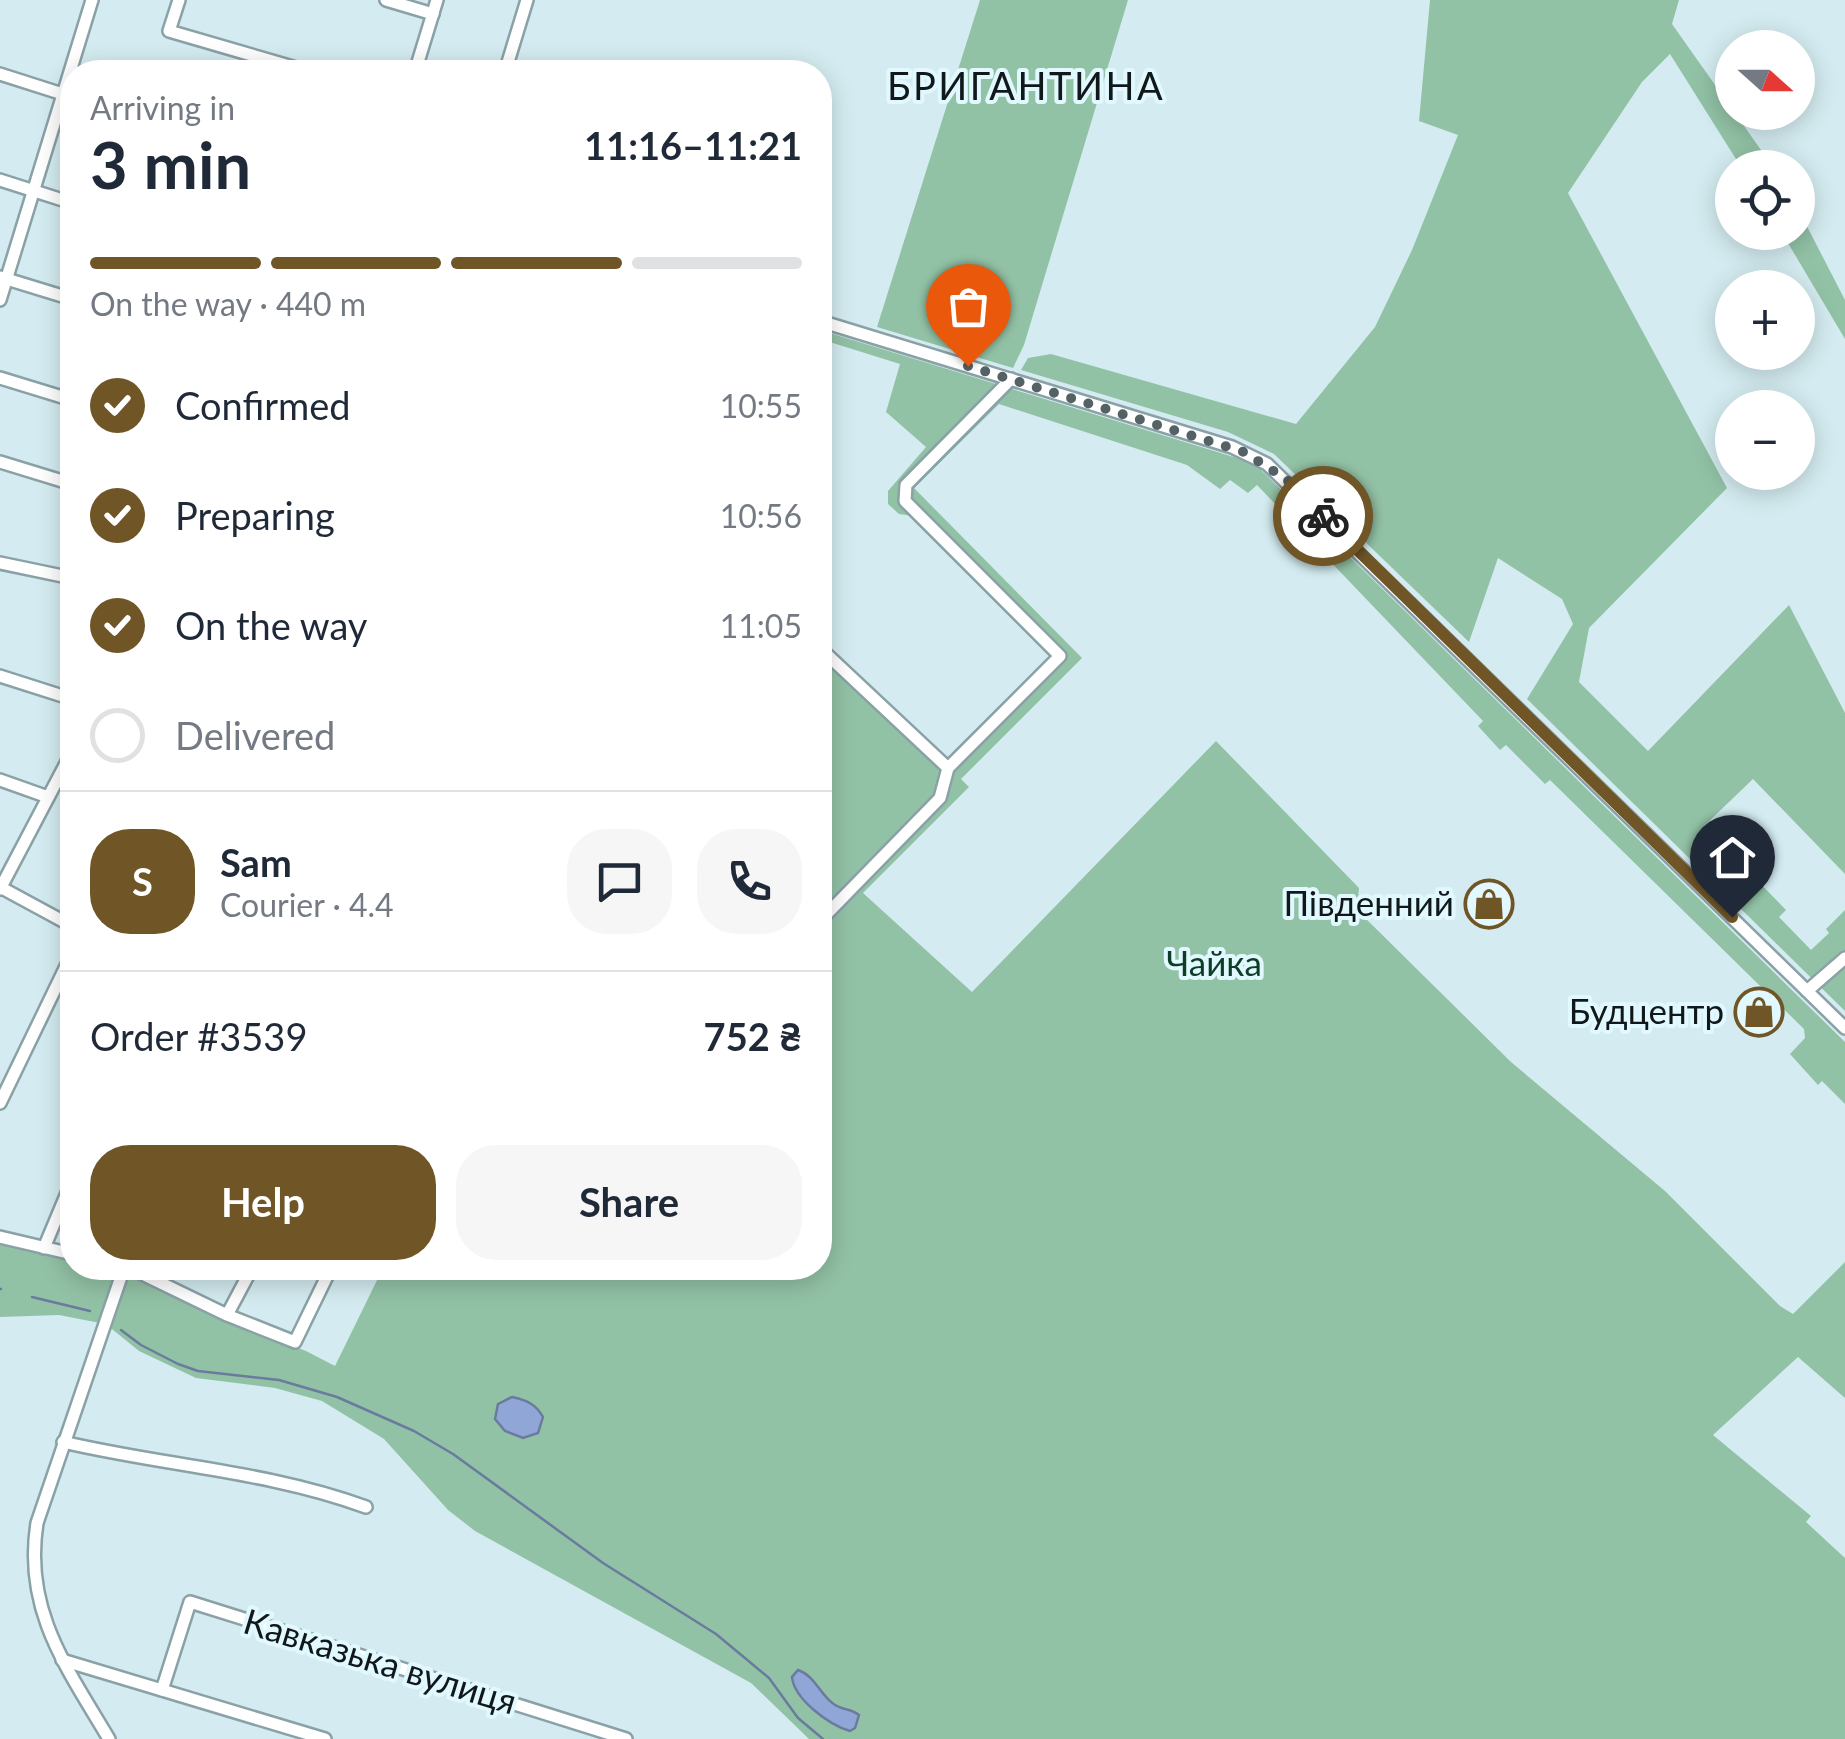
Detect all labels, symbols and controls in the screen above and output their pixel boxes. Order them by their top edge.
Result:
north arrow [1715,30,1815,130]
map controls [1715,30,1815,490]
district label: БРИГАНТИНА [887,62,1165,108]
text: Arriving in [90,88,235,127]
text: 11:16–11:21 [584,122,802,168]
text: 3 min [90,125,251,203]
button: locate [1715,150,1815,250]
pin [926,264,1011,367]
button: + [1715,270,1815,370]
icon: bag [941,279,996,334]
text: On the way · 440 m [90,284,366,323]
icon: check [90,378,145,433]
text: Confirmed [175,382,351,428]
text: 10:55 [720,386,802,425]
button: − [1715,390,1815,490]
courier [1273,466,1373,566]
icon: check [90,488,145,543]
icon: bike [1296,489,1351,544]
text: Preparing [175,492,335,538]
text: 10:56 [720,496,802,535]
icon: check [90,598,145,653]
text: On the way [175,602,367,648]
text: 11:05 [720,606,802,645]
text: Delivered [175,712,335,758]
pin [1690,815,1775,918]
button: chat [567,829,672,934]
button: phone [697,829,802,934]
icon: home [1705,830,1760,885]
text: Sam [220,839,292,885]
text: S [132,858,153,904]
shop icon: Південний [1463,878,1515,930]
place label: Південний [1283,881,1454,923]
text: Courier · 4.4 [220,885,394,924]
park label: Чайка [1166,941,1262,983]
shop icon: Будцентр [1733,986,1785,1038]
place label: Будцентр [1569,989,1724,1031]
text: Order #3539 [90,1013,307,1059]
text: 752 ₴ [704,1013,802,1059]
button: Help [90,1145,436,1260]
button: Share [456,1145,802,1260]
street label: Кавказька вулиця [239,1599,522,1722]

